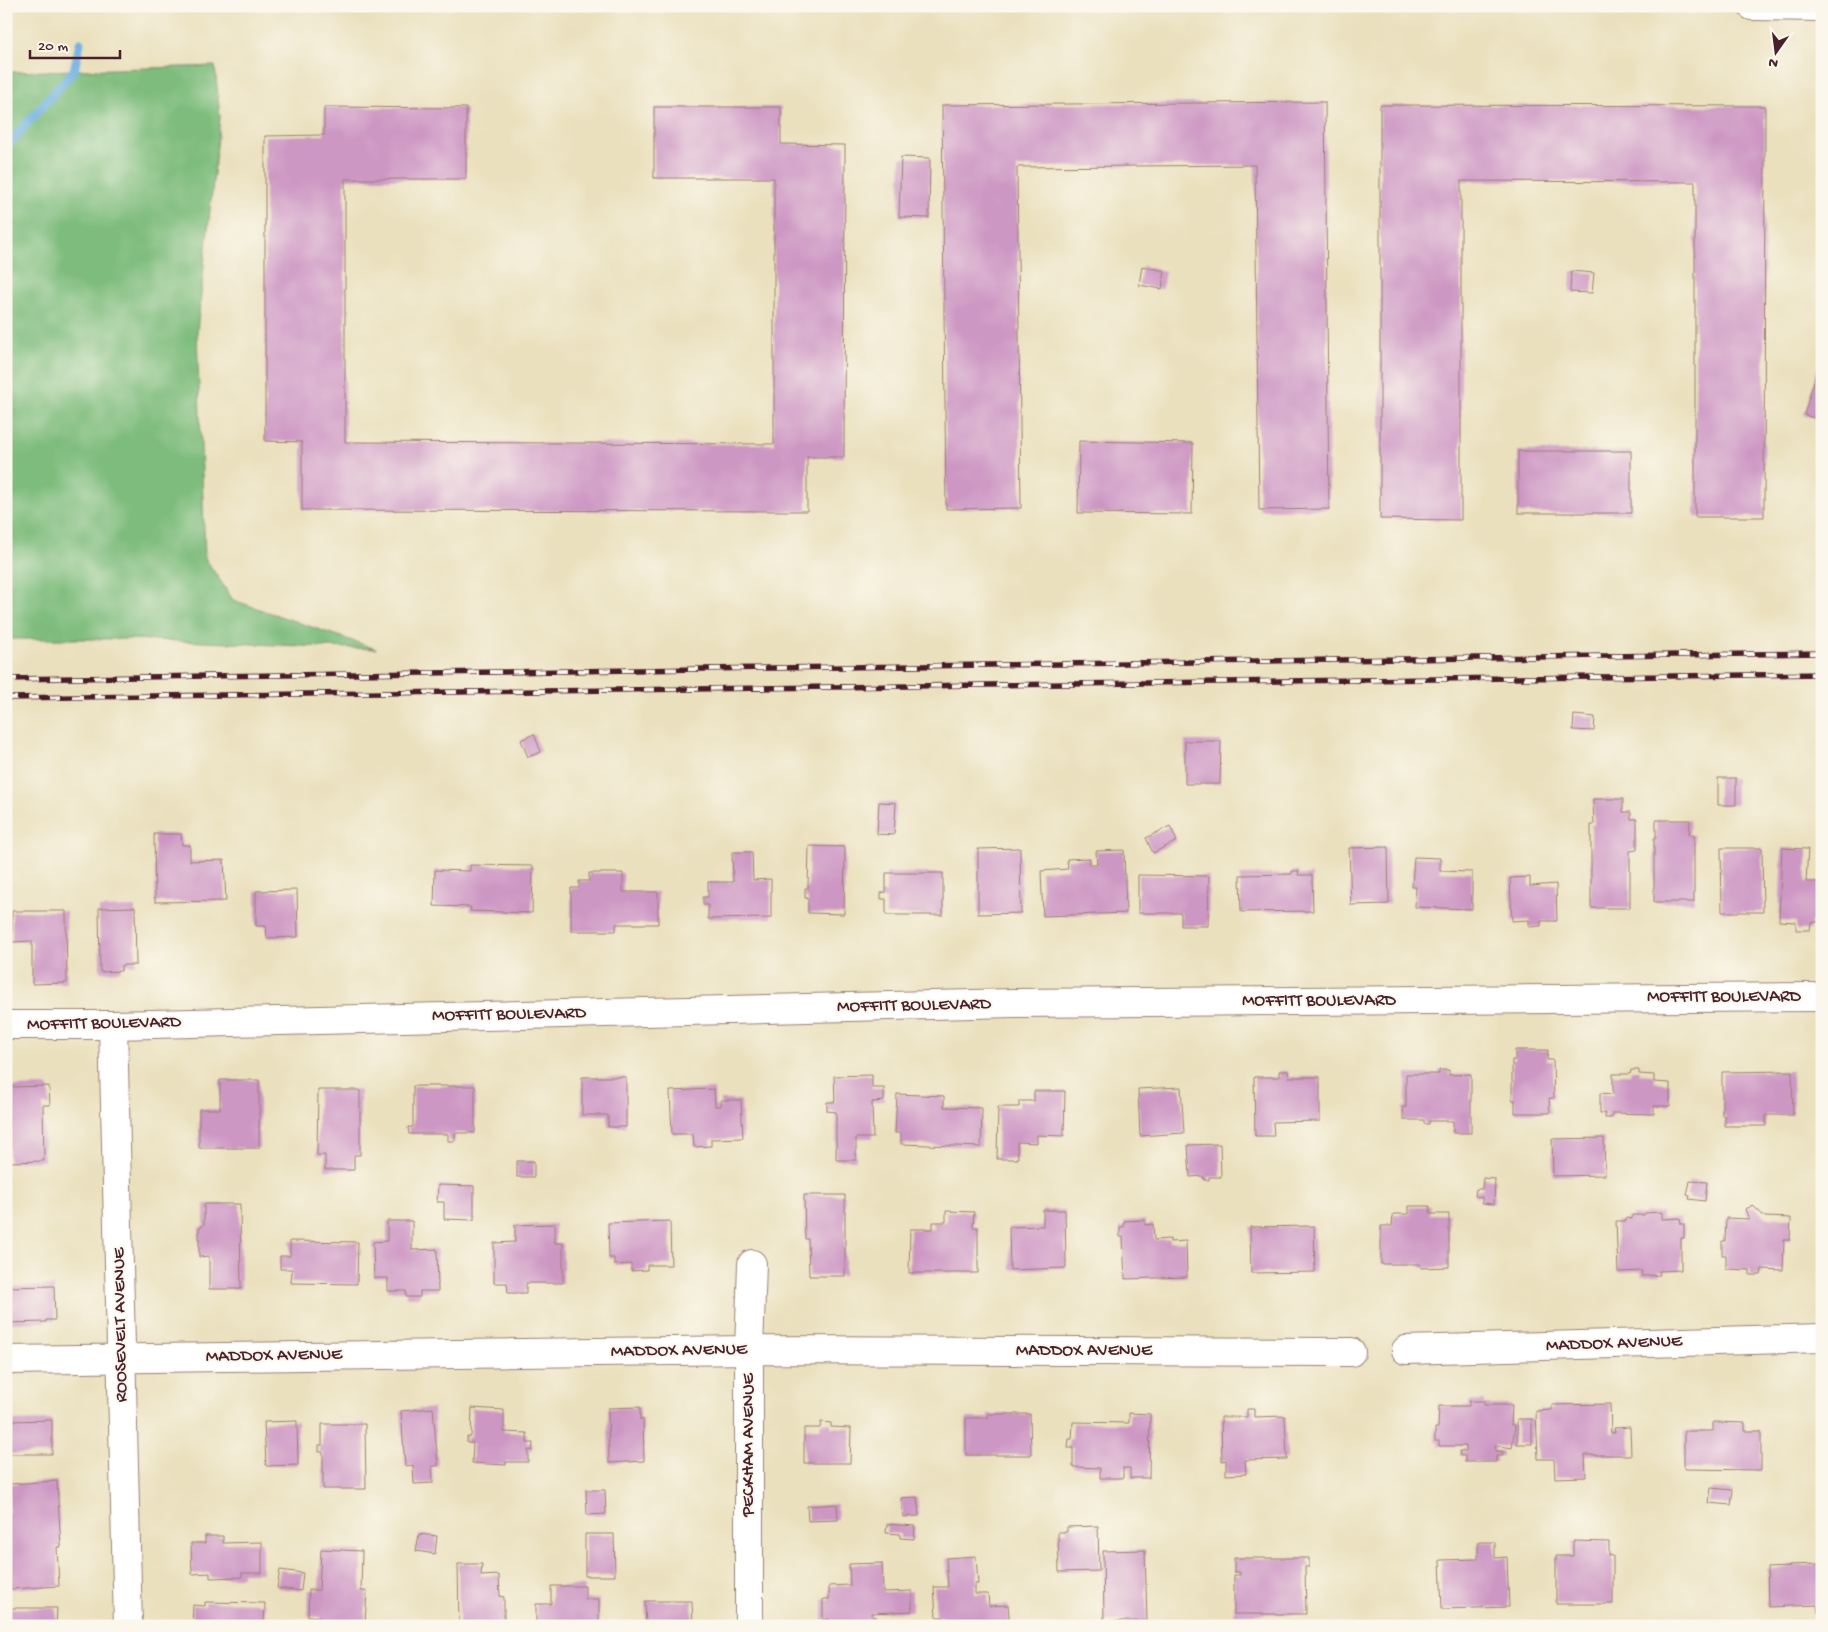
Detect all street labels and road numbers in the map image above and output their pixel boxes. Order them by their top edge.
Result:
street label: MOFFITT BOULEVARD [1647,987,1801,1008]
street label: MOFFITT BOULEVARD [1242,991,1396,1012]
street label: MOFFITT BOULEVARD [837,994,992,1018]
street label: MOFFITT BOULEVARD [432,1003,587,1027]
street label: MOFFITT BOULEVARD [27,1012,182,1036]
street label: ROOSEVELT AVENUE [109,1247,133,1403]
street label: MADDOX AVENUE [1545,1331,1683,1357]
street label: MADDOX AVENUE [611,1339,748,1363]
street label: MADDOX AVENUE [1016,1341,1153,1362]
street label: MADDOX AVENUE [206,1344,343,1368]
street label: PECKHAM AVENUE [739,1372,760,1518]

